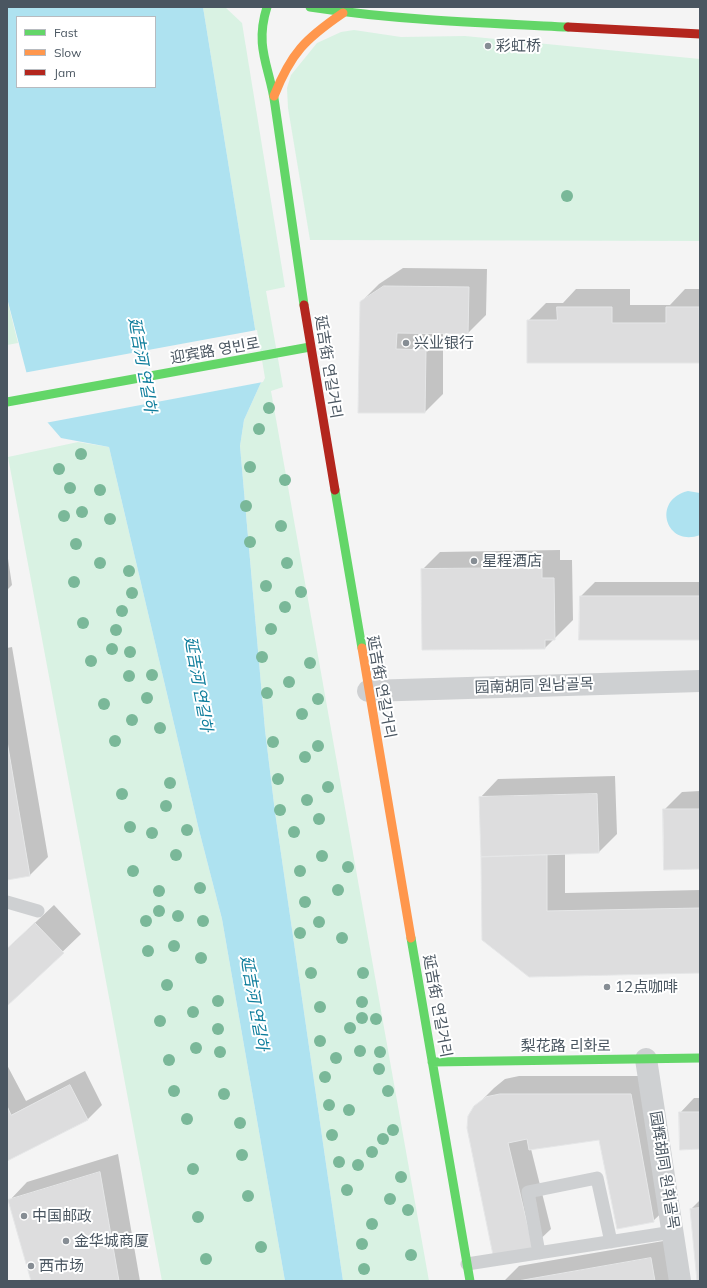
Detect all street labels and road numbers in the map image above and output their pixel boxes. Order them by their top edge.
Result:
street label: 延吉街 연길거리 [311,314,345,420]
street label: 迎宾路 영빈로 [169,334,261,368]
street label: 延吉街 연길거리 [363,634,399,740]
street label: 园南胡同 원남골목 [474,675,594,697]
street label: 延吉街 연길거리 [419,953,455,1059]
street label: 梨花路 리화로 [521,1037,611,1055]
street label: 园辉胡同 원휘골목 [646,1110,682,1230]

